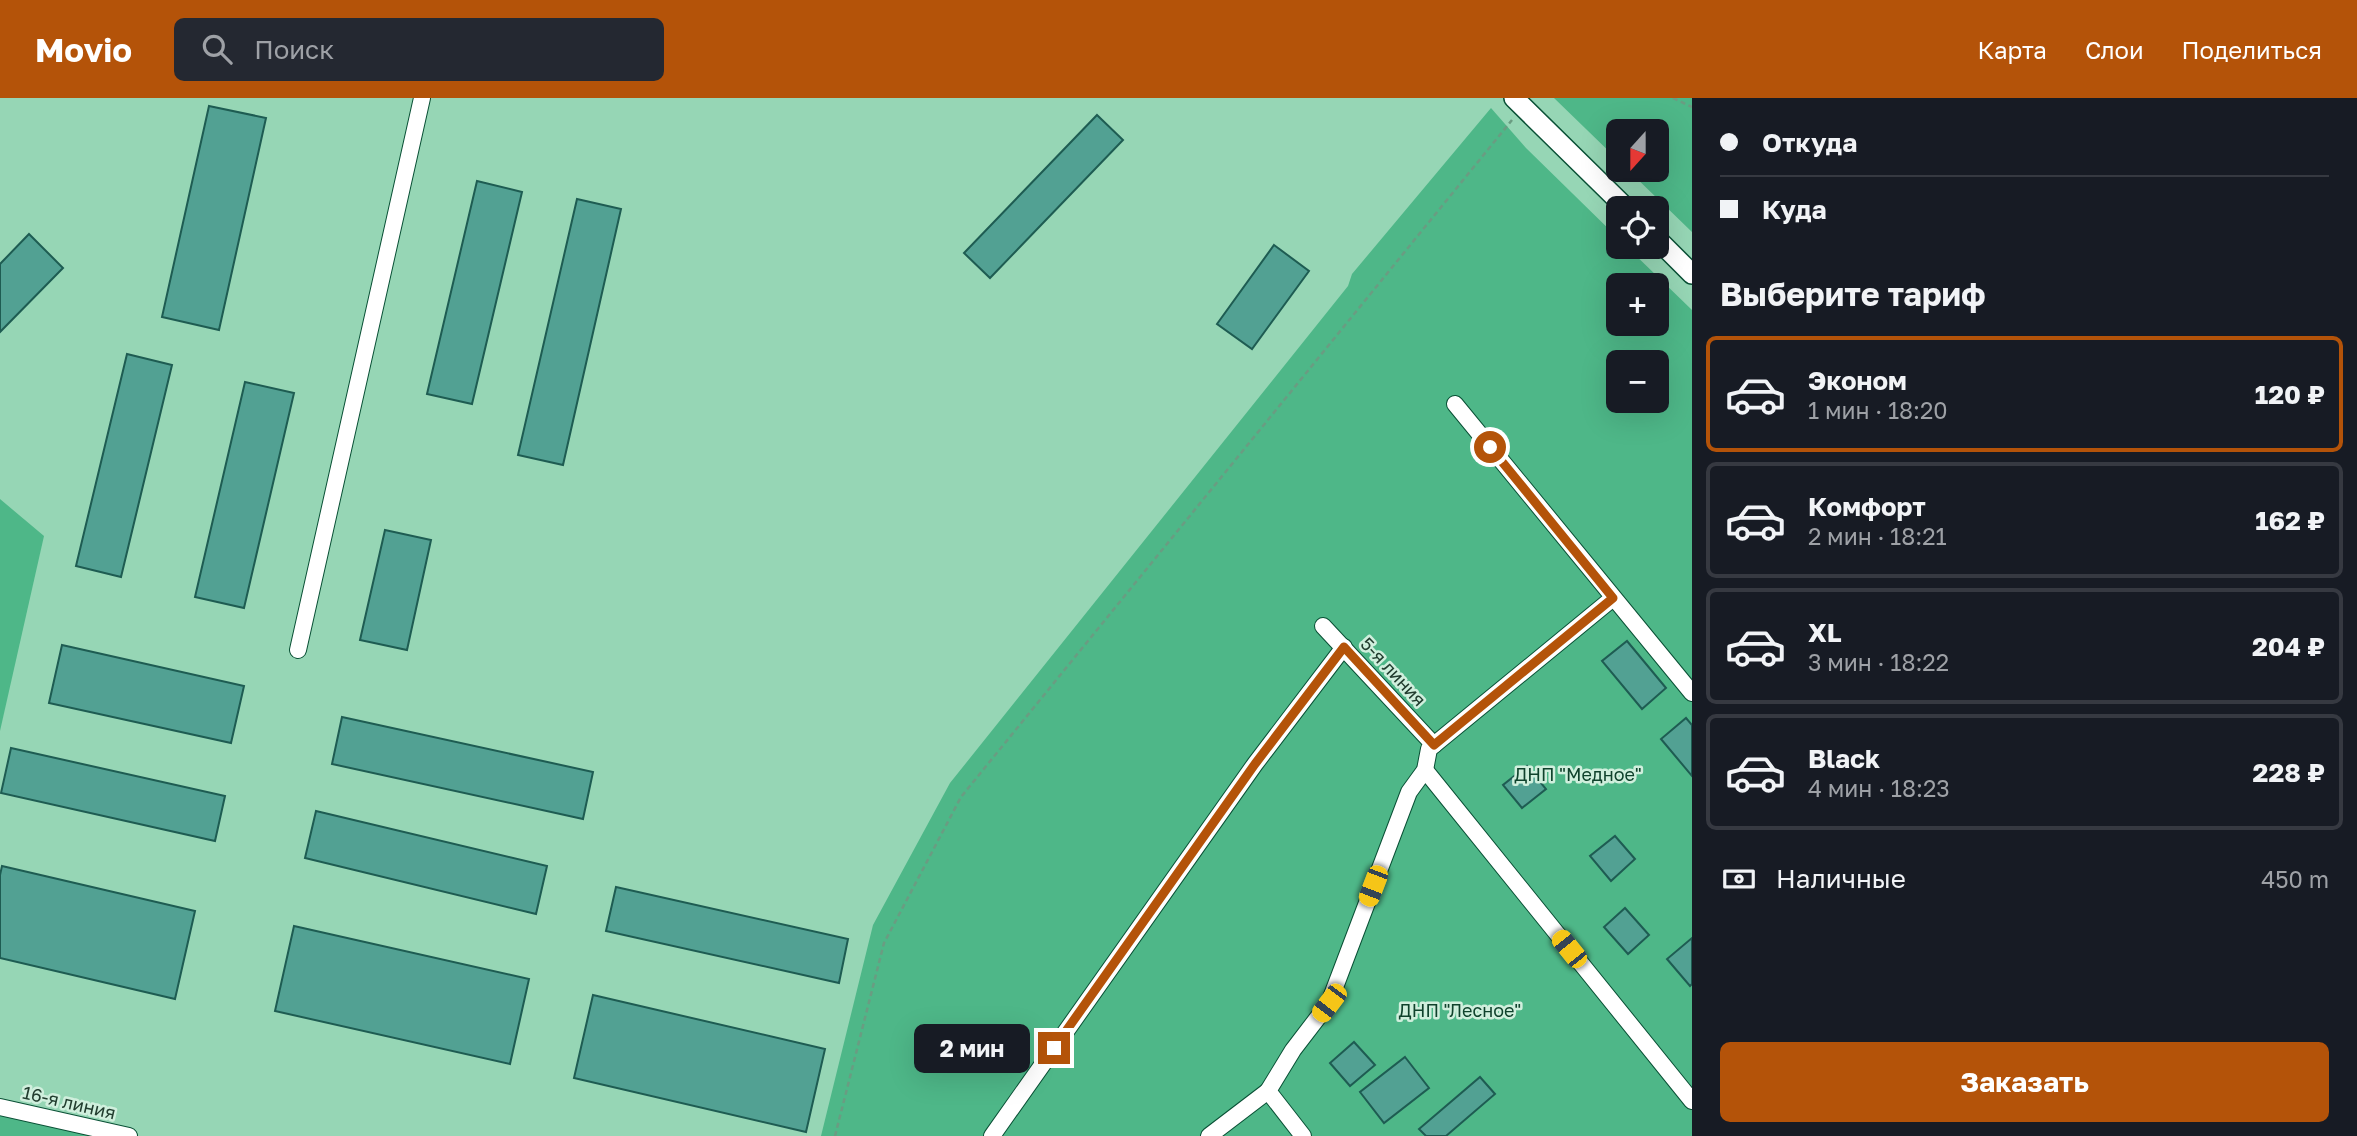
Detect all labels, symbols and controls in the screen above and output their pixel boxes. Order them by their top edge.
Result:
search box [174,18,664,81]
text: Movio [35,30,132,69]
icon: search [198,30,236,68]
text: Поиск [254,34,334,65]
text: Карта [1977,35,2047,64]
text: Слои [2085,35,2144,64]
text: Поделиться [2182,35,2322,64]
north arrow [1606,119,1670,182]
map controls [1606,119,1669,413]
text: Откуда [1762,127,1857,158]
text: Куда [1762,194,1827,225]
button: locate [1606,196,1669,259]
button: + [1606,273,1669,336]
text: Выберите тариф [1720,275,1986,313]
button: − [1606,350,1669,413]
icon: car [1724,363,1787,426]
text: Эконом [1808,365,1907,396]
text: 120 ₽ [2255,379,2325,410]
text: 1 мин · 18:20 [1808,396,1948,424]
route start [1474,431,1506,463]
icon: car [1724,489,1787,552]
text: Комфорт [1808,491,1926,522]
text: 162 ₽ [2255,505,2325,536]
text: 2 мин · 18:21 [1808,522,1947,550]
icon: car [1724,615,1787,678]
text: XL [1808,617,1842,648]
text: 204 ₽ [2252,631,2325,662]
street label: 5-я линия [1356,632,1431,710]
text: 3 мин · 18:22 [1808,648,1949,676]
icon: car [1724,741,1787,804]
text: Black [1808,743,1880,774]
text: 228 ₽ [2253,757,2325,788]
park label: ДНП "Медное" [1514,763,1642,785]
text: 4 мин · 18:23 [1808,774,1950,802]
icon: cash [1720,860,1758,898]
car [1356,863,1391,909]
text: Наличные [1776,863,1906,894]
text: 450 m [2261,865,2329,893]
car [1548,926,1591,972]
car [1308,980,1351,1026]
park label: ДНП "Лесное" [1399,999,1521,1021]
callout: 2 мин [914,1024,1030,1072]
route end [1038,1032,1070,1064]
text: 2 мин [940,1034,1004,1062]
button: Заказать [1720,1042,2329,1122]
street label: 16-я линия [20,1081,118,1123]

